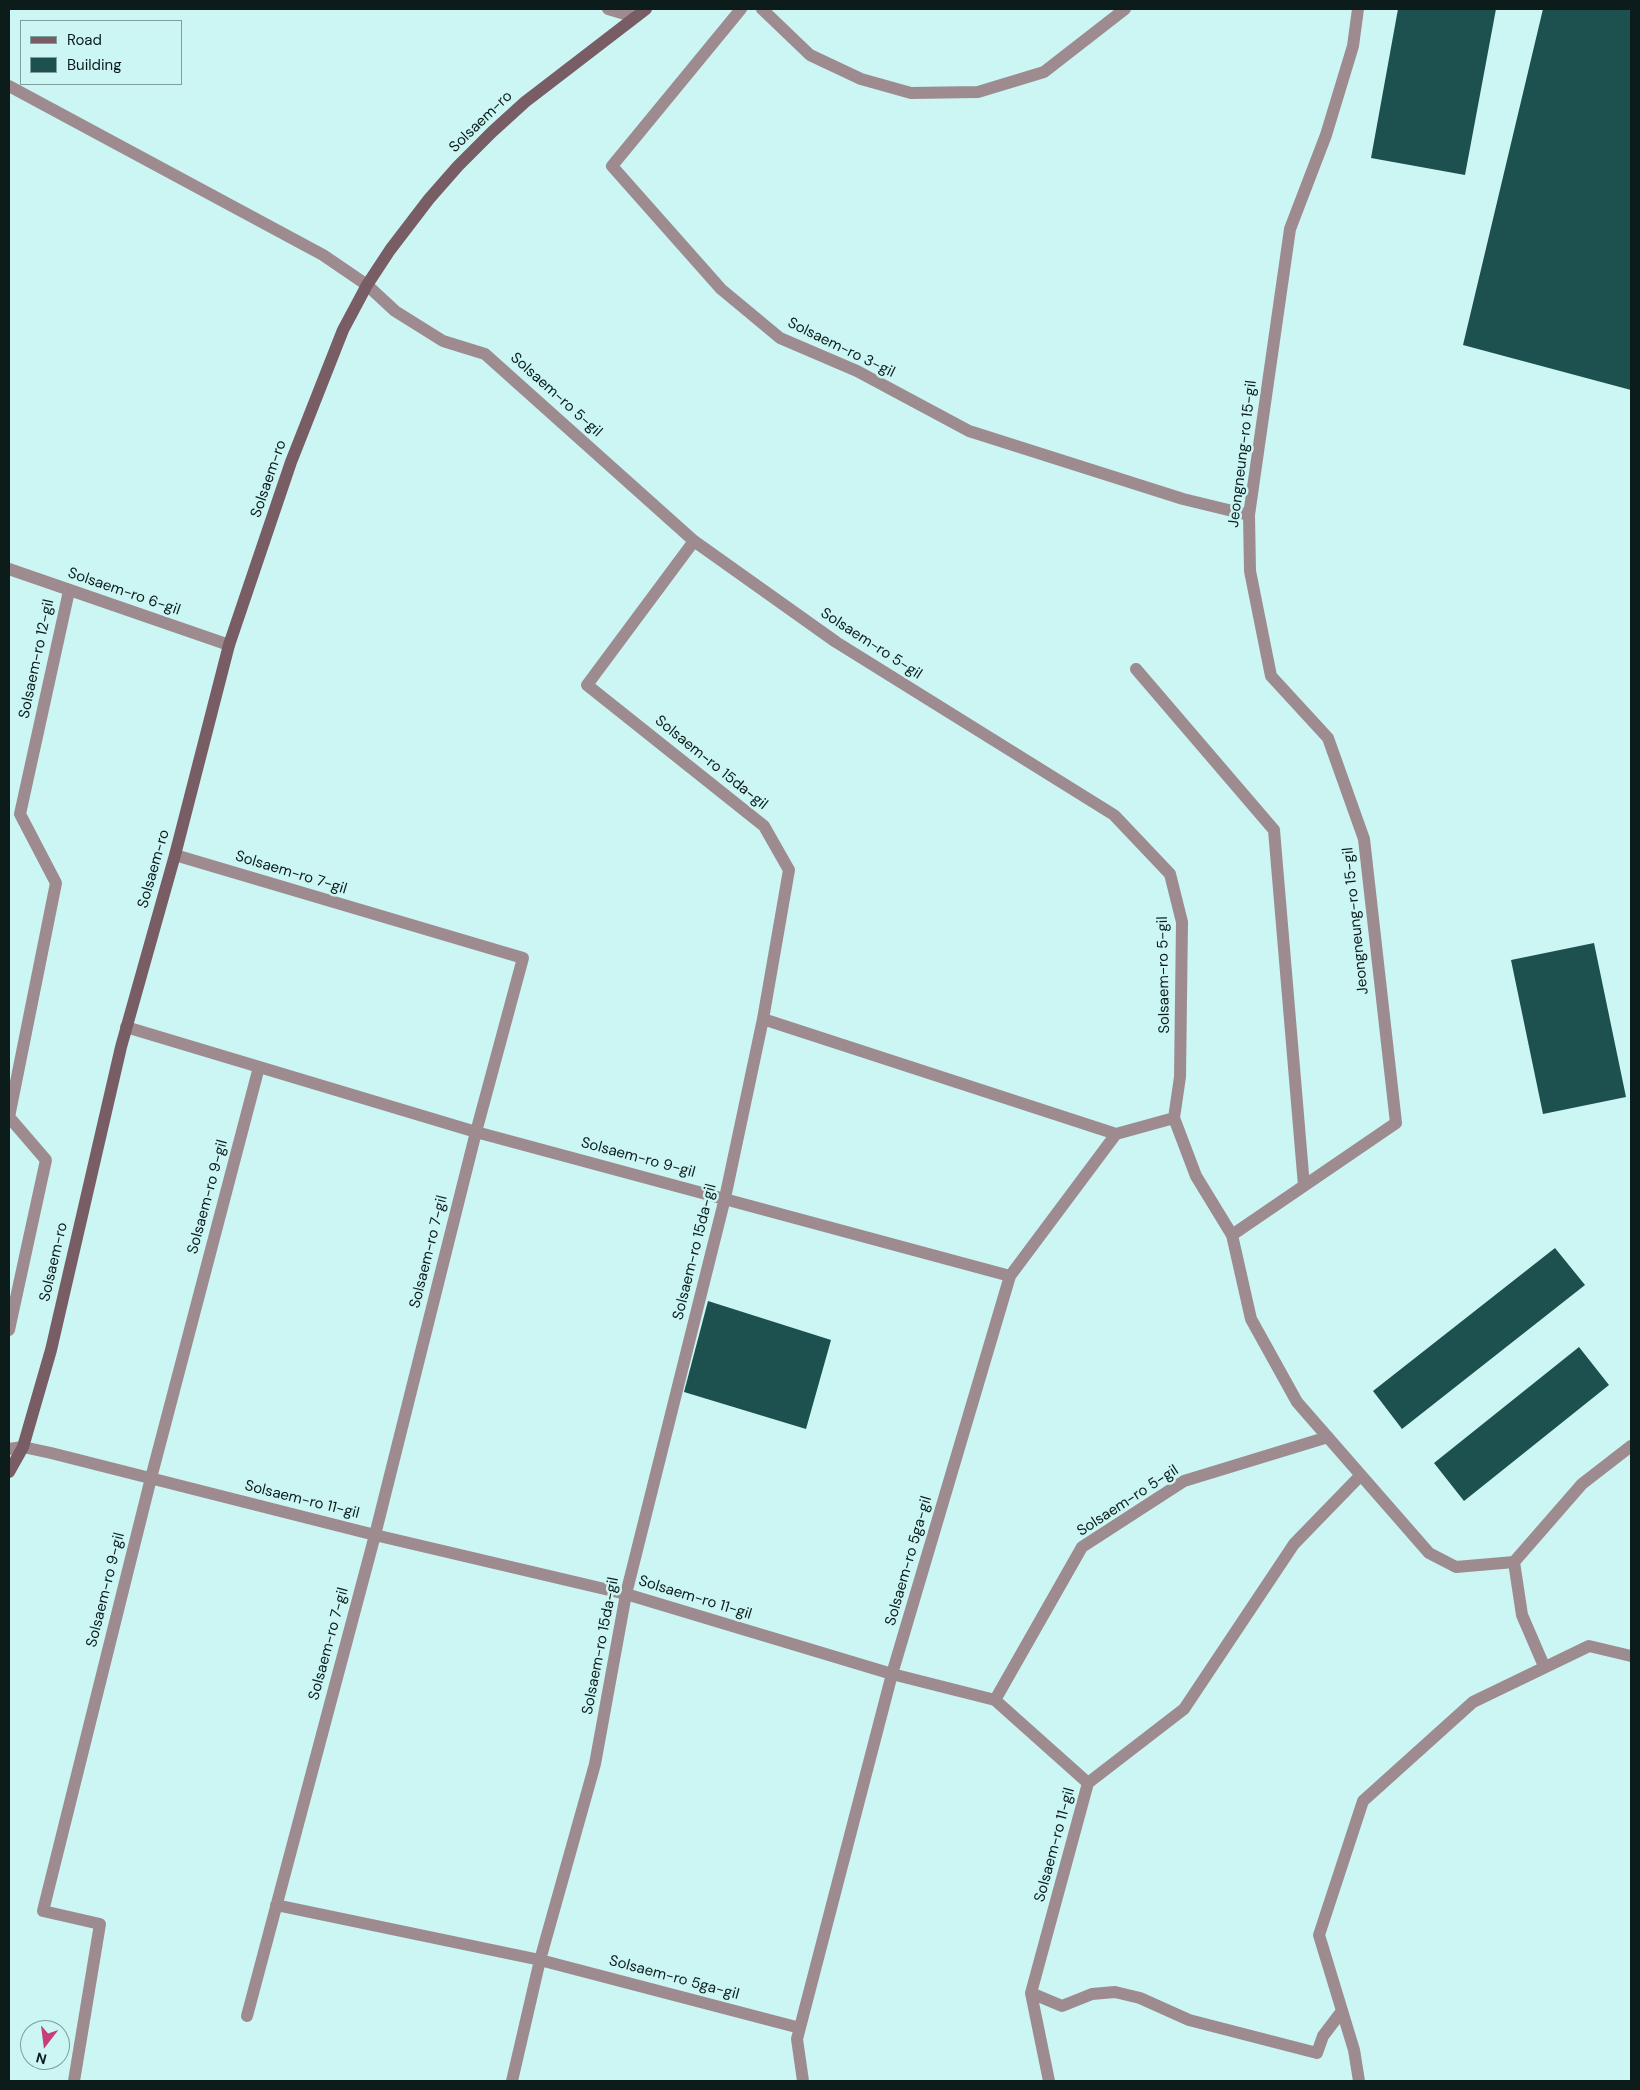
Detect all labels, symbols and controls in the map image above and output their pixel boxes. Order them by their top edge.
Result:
legend [20,20,182,85]
text: Road [67,30,102,50]
text: Building [67,55,122,75]
street label: Solsaem-ro [446,87,516,157]
street label: Solsaem-ro 3-gil [784,314,898,382]
street label: Solsaem-ro 5-gil [506,349,606,441]
street label: Jeongneung-ro 15-gil [1225,379,1261,529]
street label: Solsaem-ro [247,438,291,520]
street label: Solsaem-ro 6-gil [65,564,183,620]
street label: Solsaem-ro 12-gil [16,598,58,720]
street label: Solsaem-ro 5-gil [817,604,925,684]
street label: Solsaem-ro 15da-gil [651,712,771,814]
street label: Solsaem-ro [134,828,174,910]
street label: Jeongneung-ro 15-gil [1339,846,1373,996]
street label: Solsaem-ro 7-gil [233,847,349,899]
street label: Solsaem-ro 5-gil [1154,916,1174,1034]
street label: Solsaem-ro 9-gil [579,1134,697,1182]
street label: Solsaem-ro 9-gil [184,1138,232,1256]
street label: Solsaem-ro 15da-gil [669,1182,721,1322]
street label: Solsaem-ro 7-gil [406,1194,452,1310]
street label: Solsaem-ro [36,1221,72,1303]
street label: Solsaem-ro 5-gil [1074,1461,1182,1541]
street label: Solsaem-ro 11-gil [243,1477,361,1523]
street label: Solsaem-ro 5ga-gil [882,1494,936,1628]
street label: Solsaem-ro 9-gil [83,1531,129,1649]
street label: Solsaem-ro 11-gil [636,1572,754,1624]
street label: Solsaem-ro 15da-gil [579,1576,623,1716]
street label: Solsaem-ro 7-gil [305,1586,353,1702]
street label: Solsaem-ro 11-gil [1031,1786,1079,1904]
street label: Solsaem-ro 5ga-gil [607,1952,741,2004]
north arrow [20,2020,70,2070]
text: N [34,2049,49,2069]

